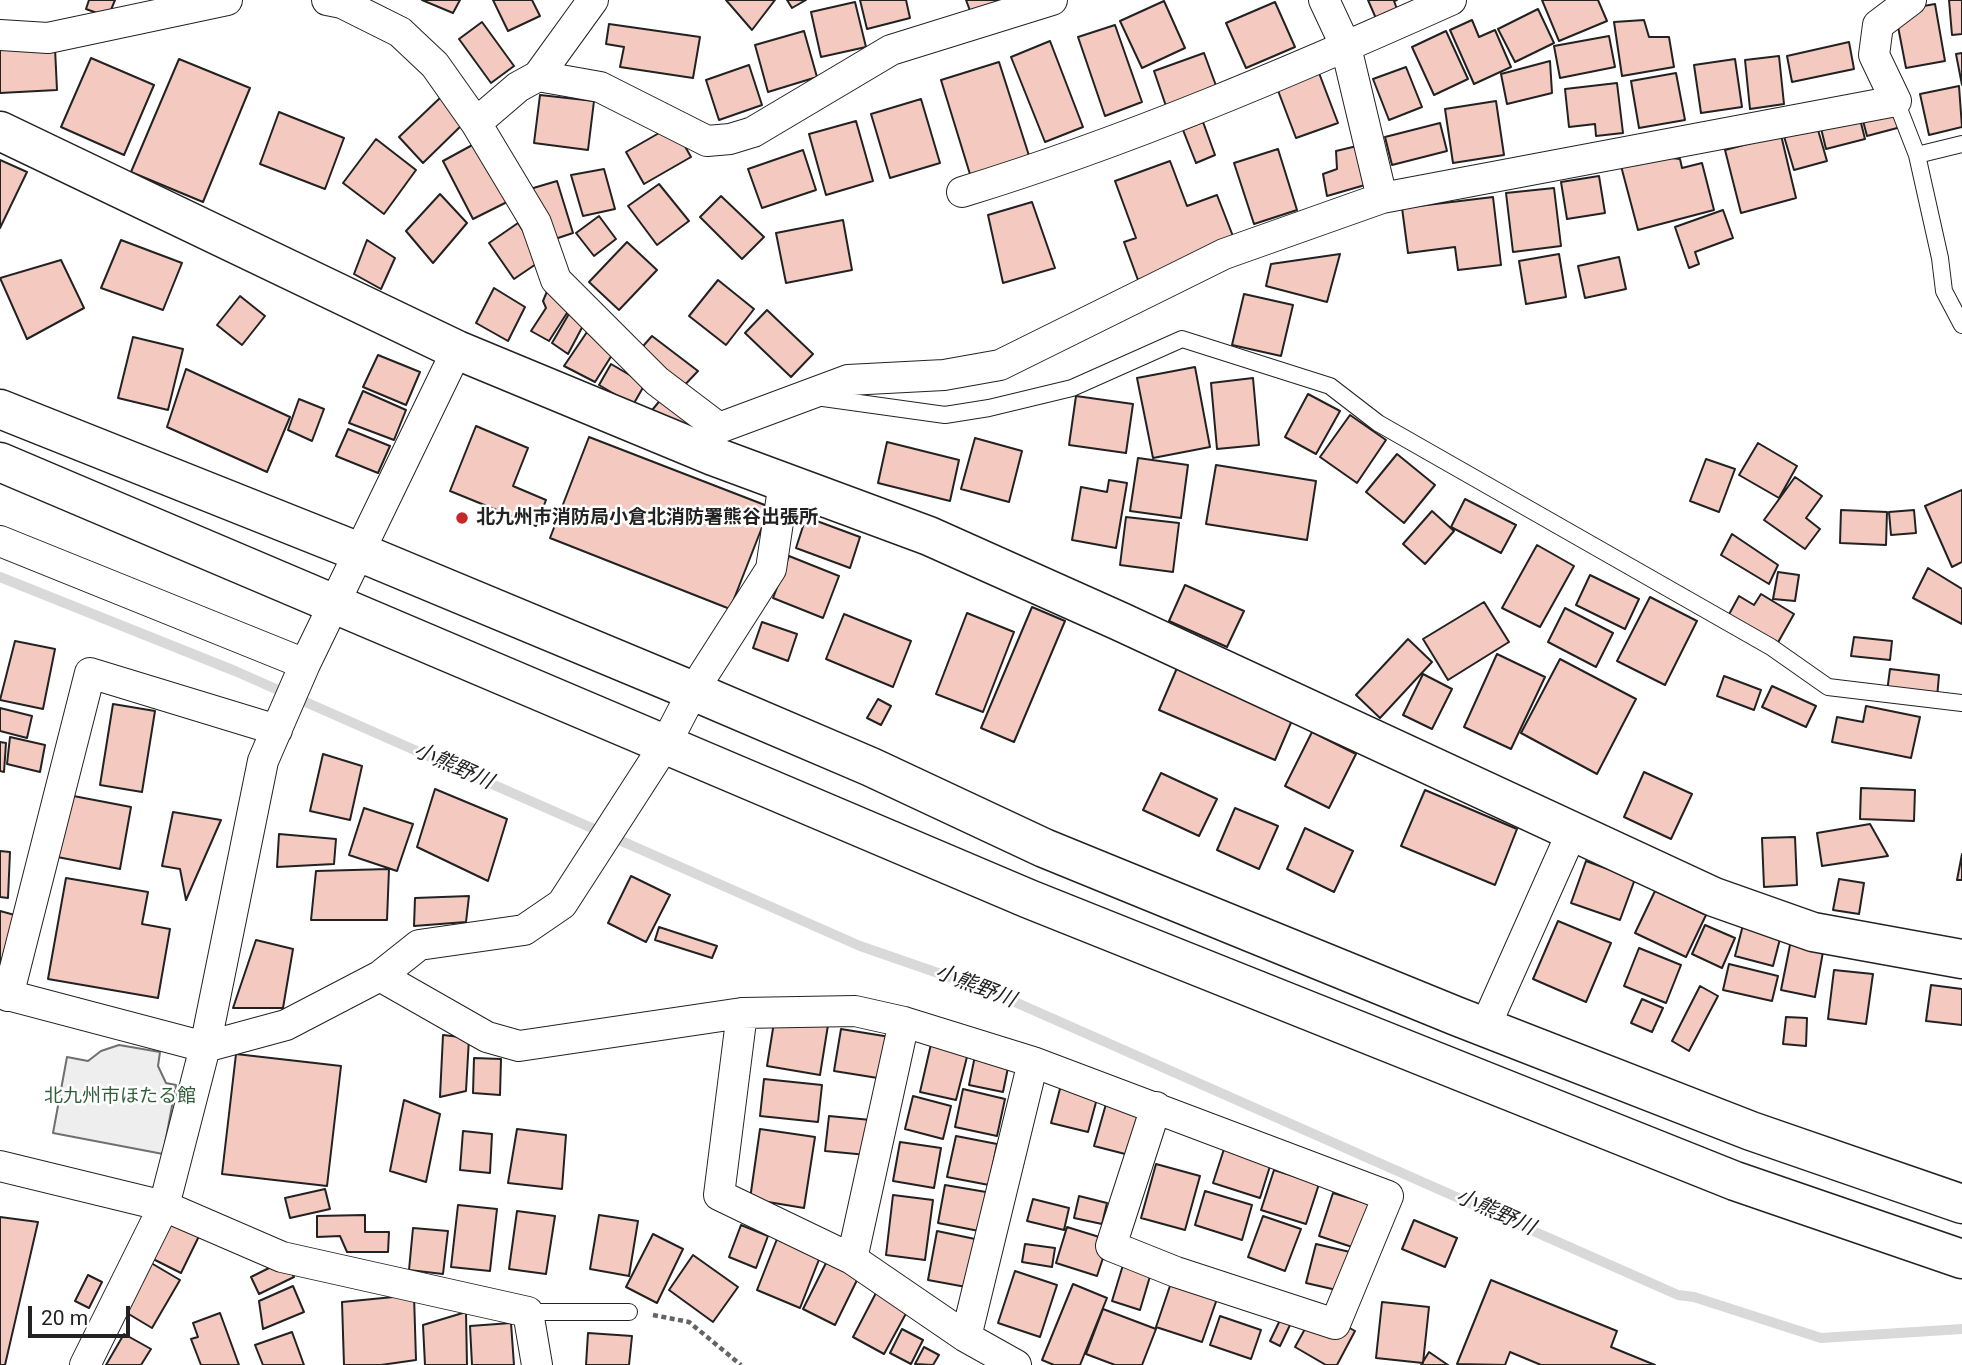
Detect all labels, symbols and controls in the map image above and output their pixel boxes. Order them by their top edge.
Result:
place label: 北九州市消防局小倉北消防署熊谷出張所 [476,507,818,529]
marker: 北九州市消防局小倉北消防署熊谷出張所 [454,510,470,526]
water label: 小熊野川 [410,738,496,796]
water label: 小熊野川 [931,960,1019,1014]
park label: 北九州市ほたる館 [44,1086,196,1108]
water label: 小熊野川 [1452,1184,1538,1242]
scale bar [32,1292,133,1336]
text: 20 m [41,1306,88,1330]

